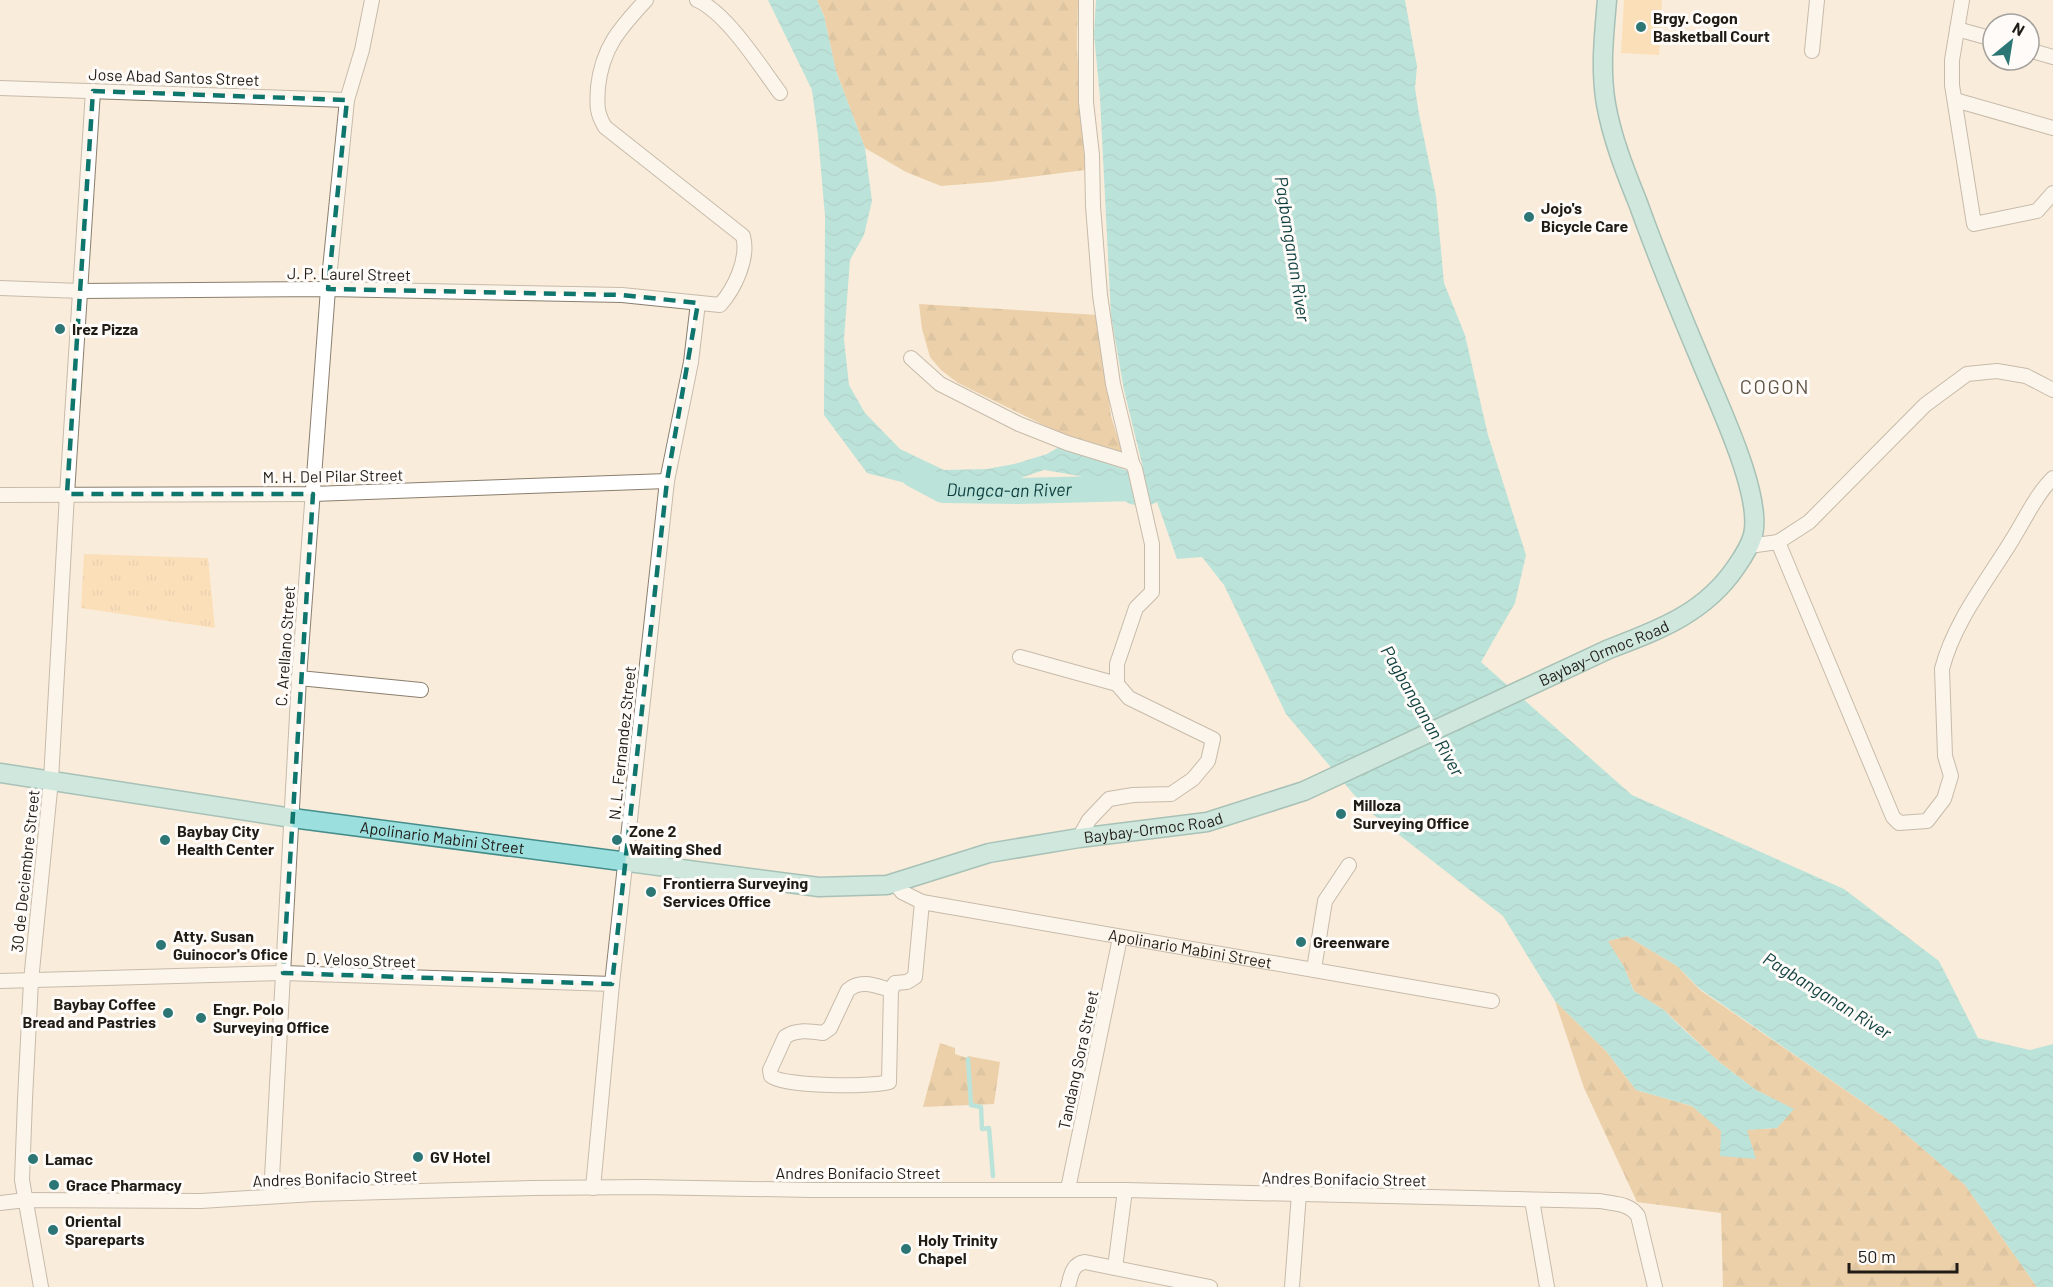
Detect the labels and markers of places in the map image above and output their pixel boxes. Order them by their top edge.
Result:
place label: Brgy. Cogon Basketball Court [1653,8,1770,45]
marker: Brgy. Cogon Basketball Court [1634,20,1648,34]
place label: Jojo's Bicycle Care [1541,198,1628,235]
marker: Jojo's Bicycle Care [1522,210,1536,224]
place label: Irez Pizza [72,319,138,338]
marker: Irez Pizza [53,322,67,336]
place label: Milloza Surveying Office [1353,795,1470,832]
marker: Milloza Surveying Office [1334,807,1348,821]
place label: Baybay City Health Center [177,821,274,858]
place label: Zone 2 Waiting Shed [629,821,722,858]
marker: Baybay City Health Center [158,833,172,847]
marker: Zone 2 Waiting Shed [610,833,624,847]
place label: Frontierra Surveying Services Office [663,873,808,910]
marker: Frontierra Surveying Services Office [644,885,658,899]
place label: Atty. Susan Guinocor's Ofice [173,926,288,963]
place label: Greenware [1313,932,1390,951]
marker: Greenware [1294,935,1308,949]
marker: Atty. Susan Guinocor's Ofice [154,938,168,952]
place label: Baybay Coffee Bread and Pastries [23,994,156,1031]
place label: Engr. Polo Surveying Office [213,999,330,1036]
marker: Baybay Coffee Bread and Pastries [161,1006,175,1020]
marker: Engr. Polo Surveying Office [194,1011,208,1025]
place label: GV Hotel [430,1147,490,1166]
place label: Lamac [45,1149,93,1168]
marker: GV Hotel [411,1150,425,1164]
marker: Lamac [26,1152,40,1166]
place label: Grace Pharmacy [66,1175,182,1194]
marker: Grace Pharmacy [47,1178,61,1192]
place label: Oriental Spareparts [65,1211,145,1248]
marker: Oriental Spareparts [46,1223,60,1237]
place label: Holy Trinity Chapel [918,1230,998,1267]
marker: Holy Trinity Chapel [899,1242,913,1256]

